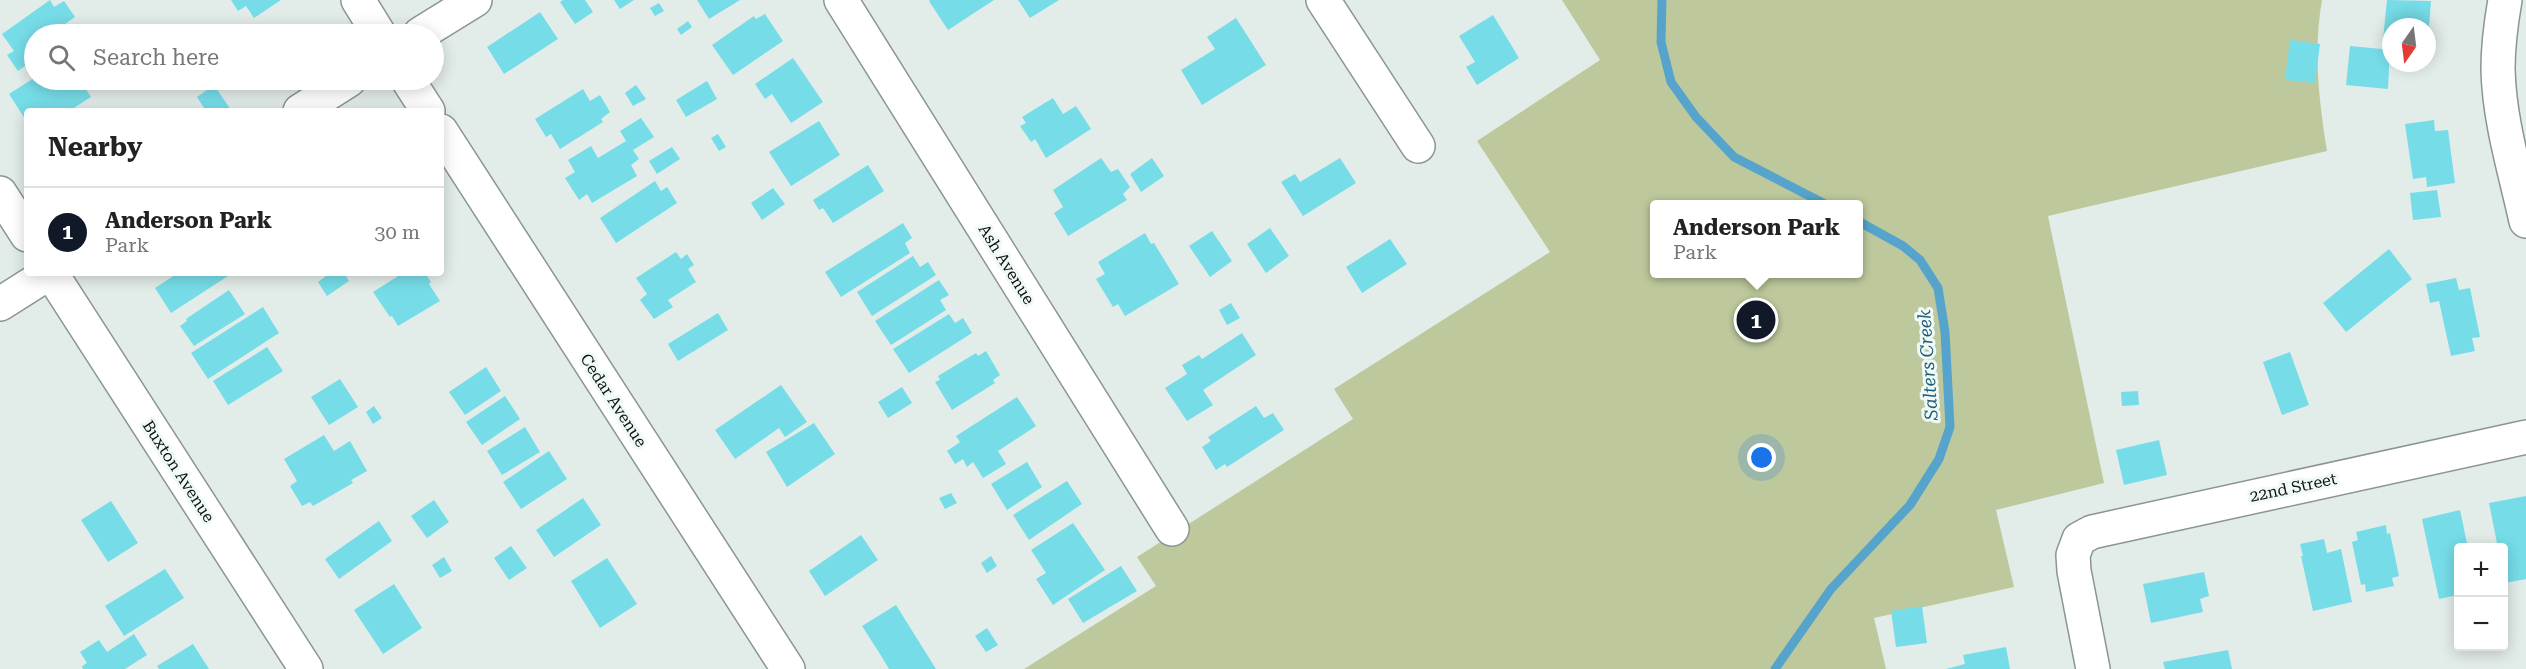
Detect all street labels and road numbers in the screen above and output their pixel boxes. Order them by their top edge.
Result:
street label: Ash Avenue [974,221,1039,308]
street label: Cedar Avenue [576,350,651,451]
street label: Buxton Avenue [139,417,219,526]
street label: 22nd Street [2248,469,2338,506]

